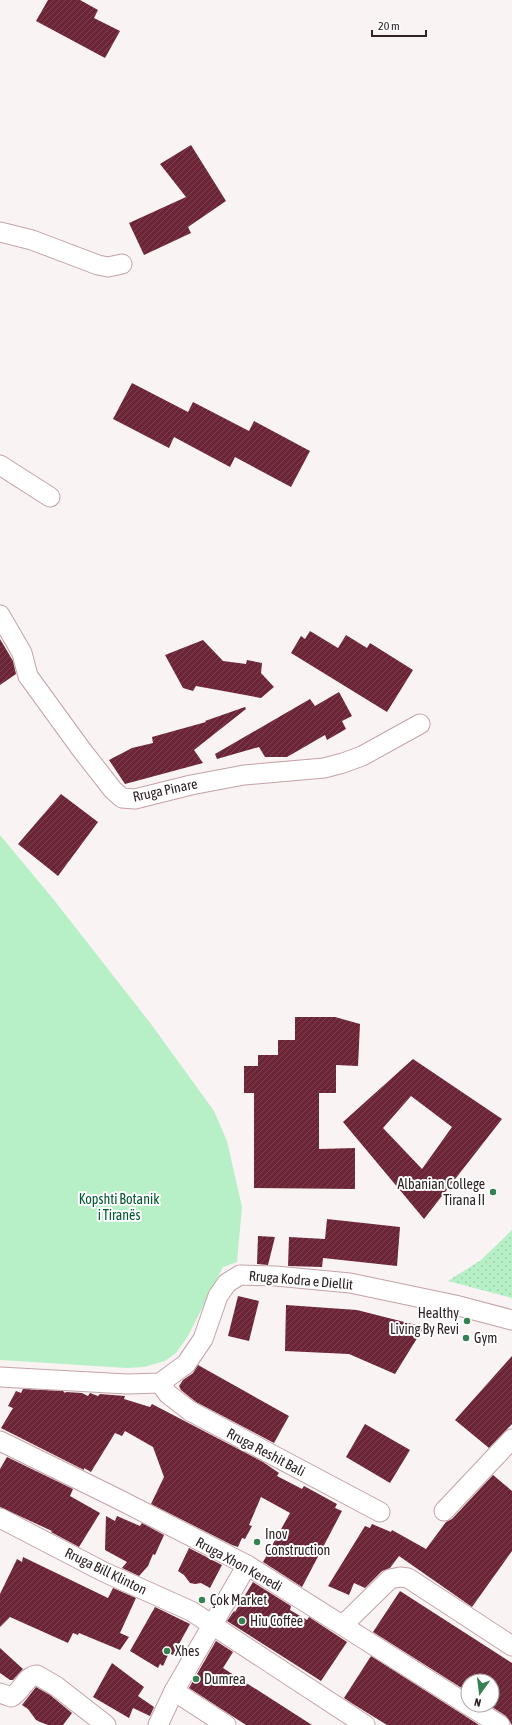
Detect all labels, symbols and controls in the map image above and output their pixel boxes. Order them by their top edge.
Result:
scale bar [372,12,426,38]
text: 20 m [378,19,400,33]
street label: Rruga Pinare [131,775,199,805]
place label: Albanian College Tirana II [397,1176,485,1208]
marker: Albanian College Tirana II [488,1187,498,1197]
park label: Kopshti Botanik i Tiranës [79,1191,159,1223]
street label: Rruga Kodra e Diellit [248,1267,354,1293]
place label: Healthy Living By Revi [390,1305,459,1337]
marker: Healthy Living By Revi [462,1316,472,1326]
place label: Gym [474,1330,497,1346]
marker: Gym [461,1333,471,1343]
street label: Rruga Reshit Bali [224,1425,308,1479]
place label: Inov Construction [265,1526,330,1558]
street label: Rruga Xhon Kenedi [193,1534,285,1594]
marker: Inov Construction [252,1537,262,1547]
street label: Rruga Bill Klinton [62,1544,150,1598]
place label: Çok Market [210,1592,267,1608]
marker: Çok Market [197,1595,207,1605]
place label: Hiu Coffee [250,1613,303,1629]
marker: Hiu Coffee [237,1616,247,1626]
place label: Xhes [175,1643,199,1659]
marker: Xhes [162,1646,172,1656]
place label: Dumrea [204,1671,246,1687]
north arrow [460,1673,500,1713]
marker: Dumrea [191,1674,201,1684]
text: N [473,1696,482,1709]

